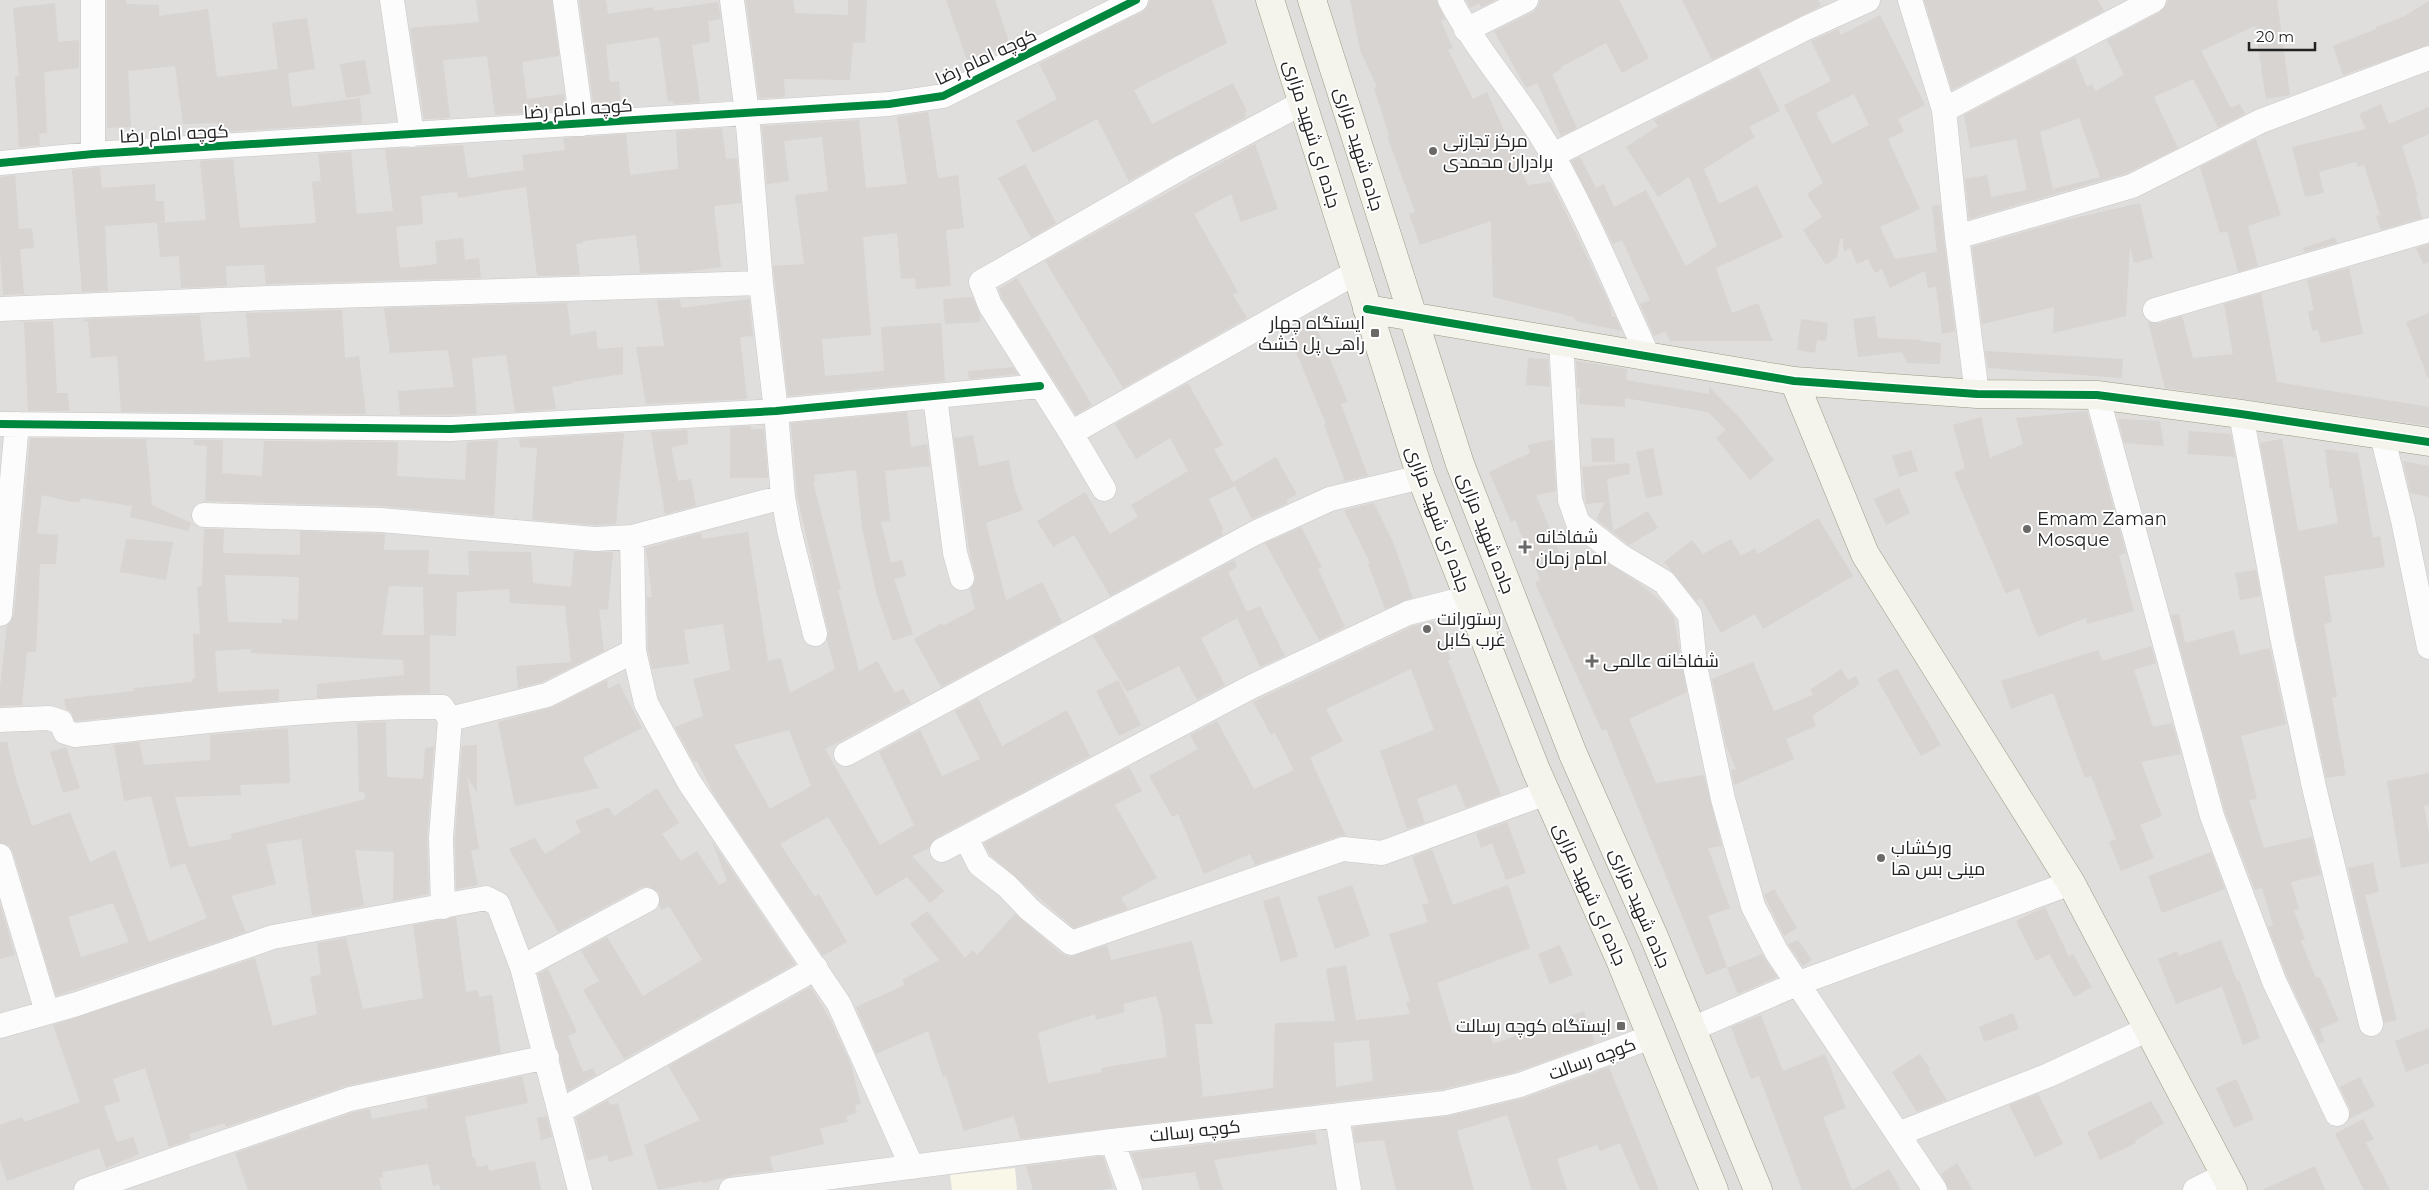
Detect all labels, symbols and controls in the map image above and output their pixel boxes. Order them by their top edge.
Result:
scale bar [2249,20,2315,52]
street label: کوچه امام رضا [932,24,1041,91]
text: 20 m [2256,27,2294,46]
street label: جاده ای شهید مزاری [1279,57,1345,211]
street label: جاده شهید مزاری [1330,84,1388,214]
street label: کوچه امام رضا [523,94,633,125]
street label: کوچه امام رضا [119,120,229,149]
place label: مرکز تجارتی برادران محمدی [1443,130,1553,173]
marker: مرکز تجارتی برادران محمدی [1427,145,1439,157]
place label: ایستگاه چهار راهی پل خشک [1258,312,1365,356]
marker: ایستگاه چهار راهی پل خشک [1369,327,1381,339]
street label: جاده ای شهید مزاری [1401,443,1475,595]
street label: جاده شهید مزاری [1453,469,1519,597]
place label: Emam Zaman Mosque [2037,508,2167,551]
marker: Emam Zaman Mosque [2021,523,2033,535]
place label: شفاخانه امام زمان [1536,526,1607,570]
marker: شفاخانه امام زمان [1518,540,1532,554]
place label: رستورانت غرب کابل [1437,608,1506,651]
marker: رستورانت غرب کابل [1421,623,1433,635]
place label: شفاخانه عالمی [1603,650,1719,672]
marker: شفاخانه عالمی [1585,654,1599,668]
street label: جاده ای شهید مزاری [1549,819,1631,969]
place label: ورکشاب مینی بس ها [1891,837,1985,880]
street label: جاده شهید مزاری [1605,845,1675,971]
marker: ورکشاب مینی بس ها [1875,852,1887,864]
place label: ایستگاه کوچه رسالت [1456,1015,1611,1038]
marker: ایستگاه کوچه رسالت [1615,1020,1627,1032]
street label: کوچه رسالت [1545,1033,1639,1086]
street label: کوچه رسالت [1148,1115,1242,1148]

